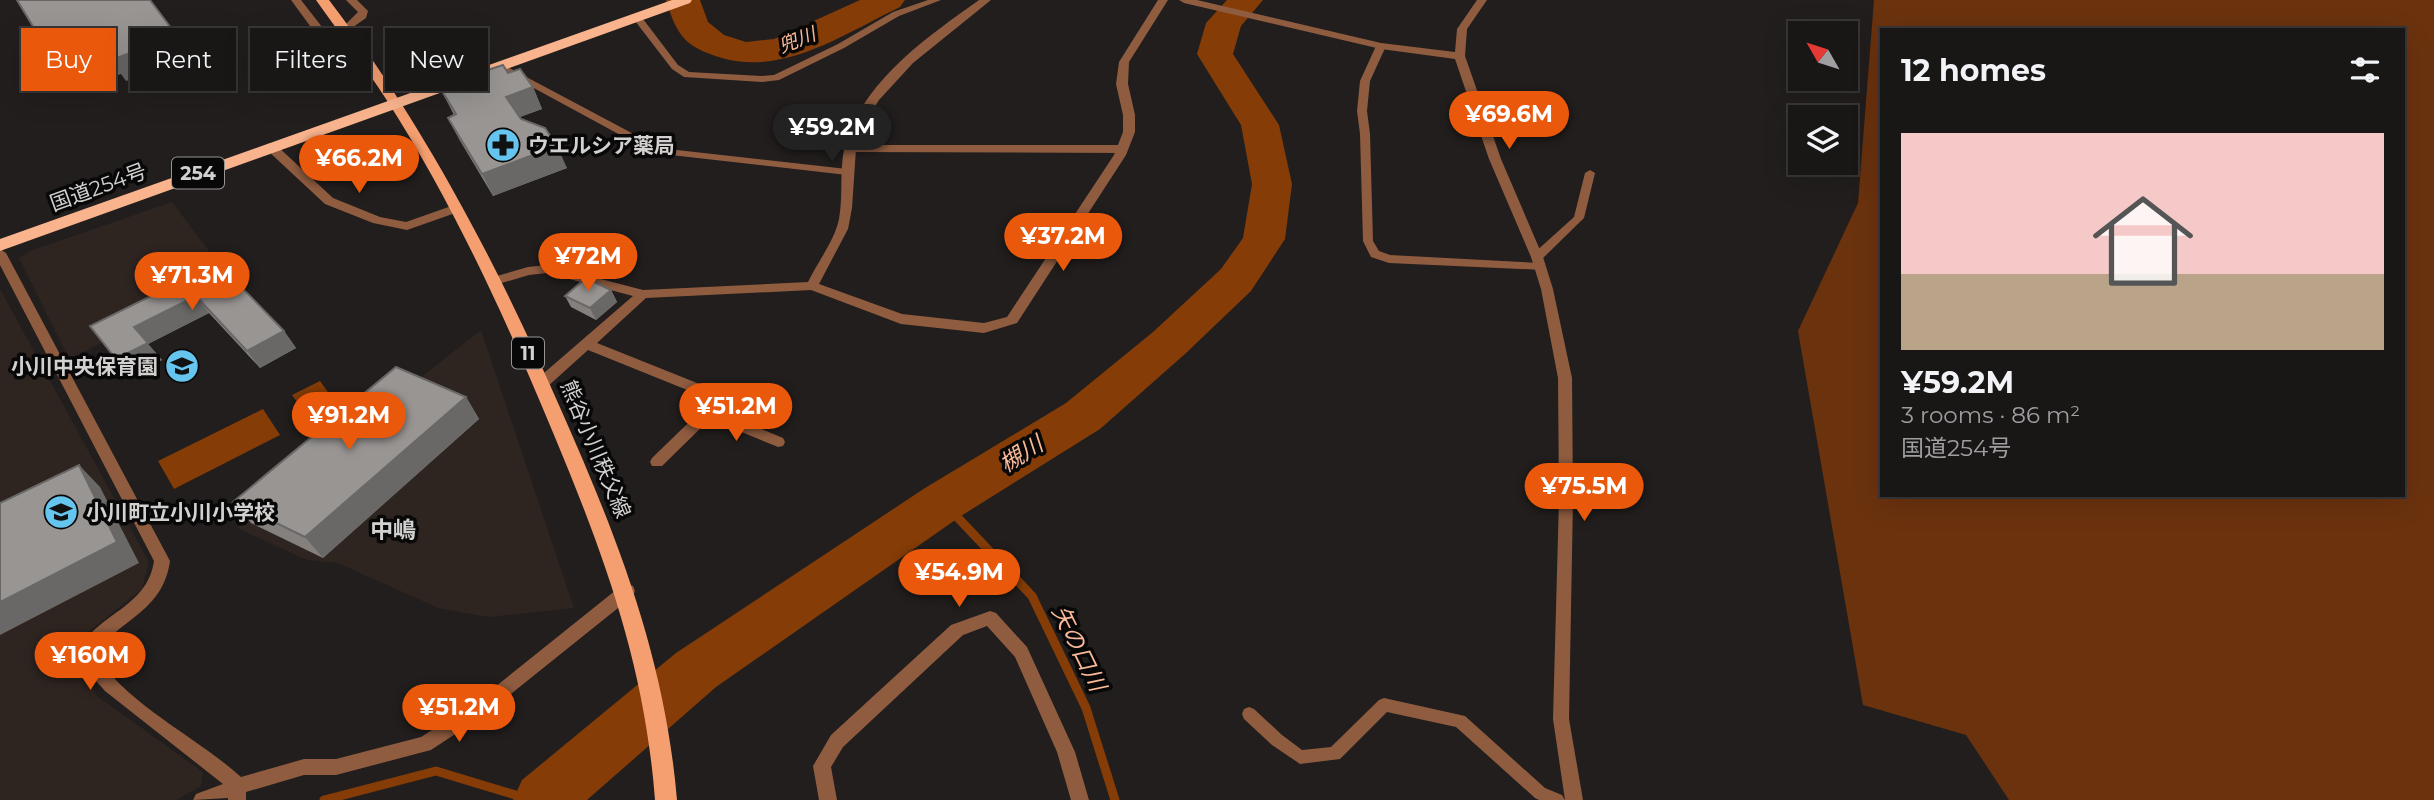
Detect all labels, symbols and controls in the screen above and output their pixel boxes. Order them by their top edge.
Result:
north arrow [1788,21,1858,91]
map controls [1788,21,1858,175]
water label: 兜川 [775,22,821,58]
chip: Buy [21,28,116,91]
chip: Rent [130,28,236,91]
chip: Filters [250,28,371,91]
chip: New [385,28,488,91]
icon: filters [2346,51,2384,89]
text: 12 homes [1901,52,2046,89]
pin: ¥69.6M [1452,92,1566,151]
text: ¥69.6M [1465,100,1553,128]
pin: ¥59.2M [775,104,889,164]
button: layers [1788,105,1858,175]
text: ¥59.2M [789,113,875,141]
pharmacy icon: ウエルシア薬局 [484,126,522,164]
place label: ウエルシア薬局 [528,133,675,158]
pin: ¥66.2M [302,136,416,195]
text: ¥66.2M [315,144,403,172]
street label: 国道254号 [46,158,150,216]
road number: 254 [172,158,224,188]
icon: home [2080,178,2206,304]
pin: ¥37.2M [1006,214,1120,273]
text: ¥37.2M [1020,222,1106,250]
pin: ¥72M [547,233,629,293]
text: ¥72M [554,242,622,270]
pin: ¥71.3M [135,252,249,312]
text: ¥71.3M [151,261,233,289]
road number: 11 [512,338,544,368]
school or university icon: 小川中央保育園 [163,347,201,385]
place label: 小川中央保育園 [11,354,158,379]
text: ¥59.2M [1901,364,2014,401]
street label: 熊谷小川秩父線 [556,376,636,522]
pin: ¥51.2M [679,384,793,443]
pin: ¥91.2M [292,392,406,452]
text: ¥51.2M [695,392,777,420]
text: ¥91.2M [308,401,390,429]
text: 3 rooms · 86 m² [1901,401,2080,429]
water label: 槻川 [994,428,1050,478]
text: 国道254号 [1901,434,2011,462]
pin: ¥75.5M [1527,463,1641,523]
text: ¥75.5M [1541,472,1627,500]
school or university icon: 小川町立小川小学校 [42,493,80,531]
place label: 小川町立小川小学校 [86,500,275,525]
district label: 中嶋 [370,516,416,544]
pin: ¥54.9M [902,550,1016,609]
text: ¥54.9M [914,558,1004,586]
water label: 矢の口川 [1046,601,1113,698]
pin: ¥160M [41,632,139,692]
text: ¥160M [51,641,129,669]
pin: ¥51.2M [402,684,516,744]
text: ¥51.2M [418,693,500,721]

